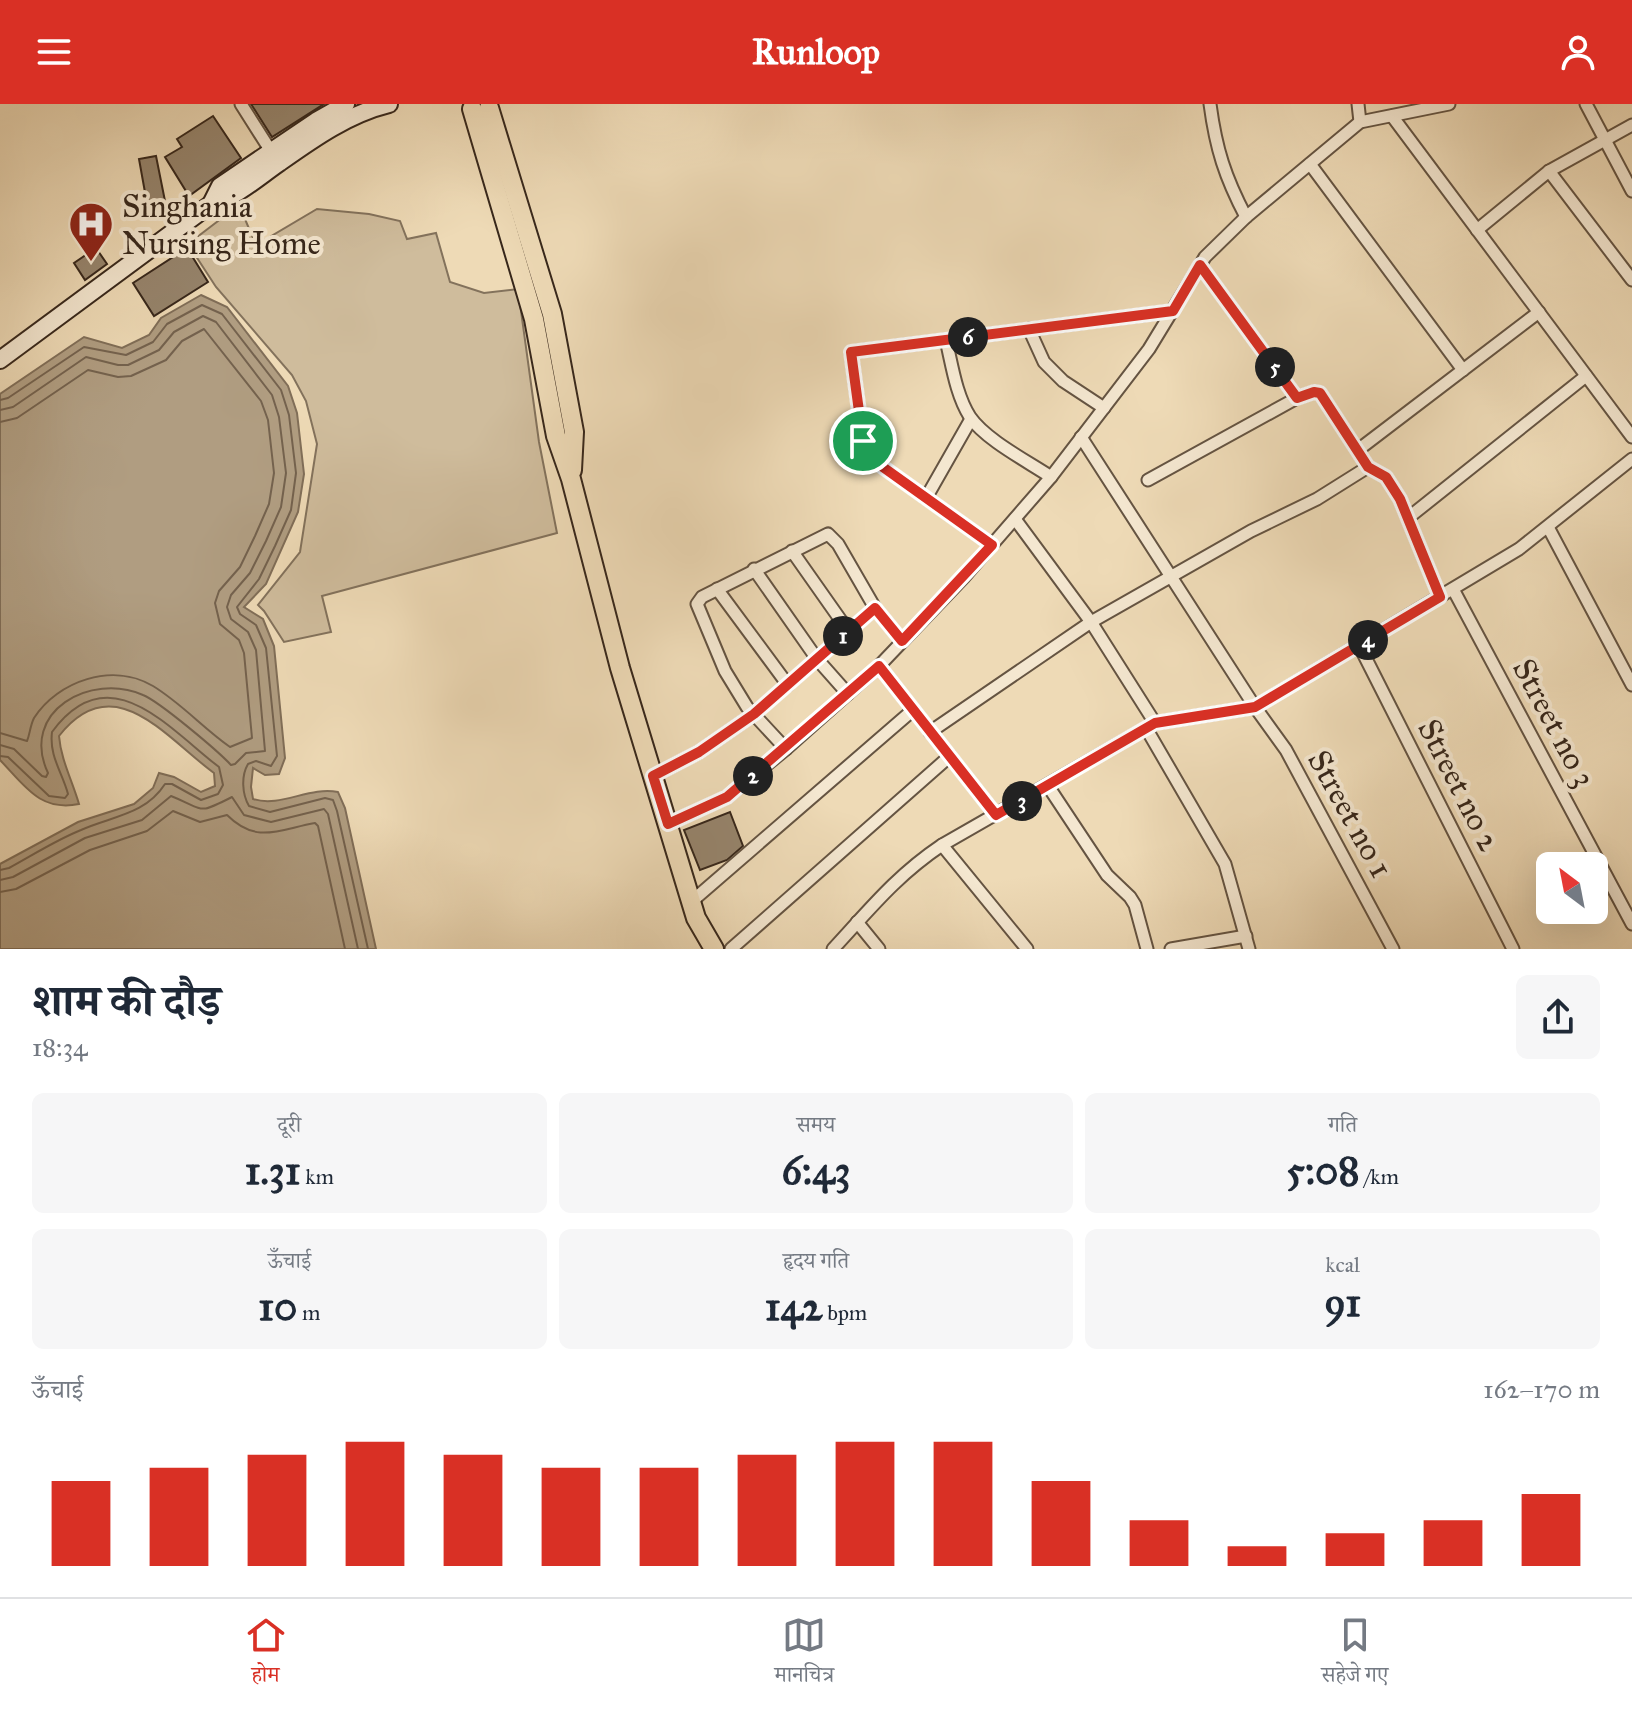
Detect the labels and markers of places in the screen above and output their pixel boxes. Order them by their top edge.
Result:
place label: Singhania Nursing Home [122,187,321,263]
hospital icon: Singhania Nursing Home [67,200,115,263]
pin: 6 [948,317,988,357]
pin: 5 [1255,347,1295,387]
pin [829,407,897,475]
pin: 1 [823,616,863,656]
pin: 4 [1348,620,1388,660]
pin: 2 [733,756,773,796]
pin: 3 [1002,781,1042,821]

